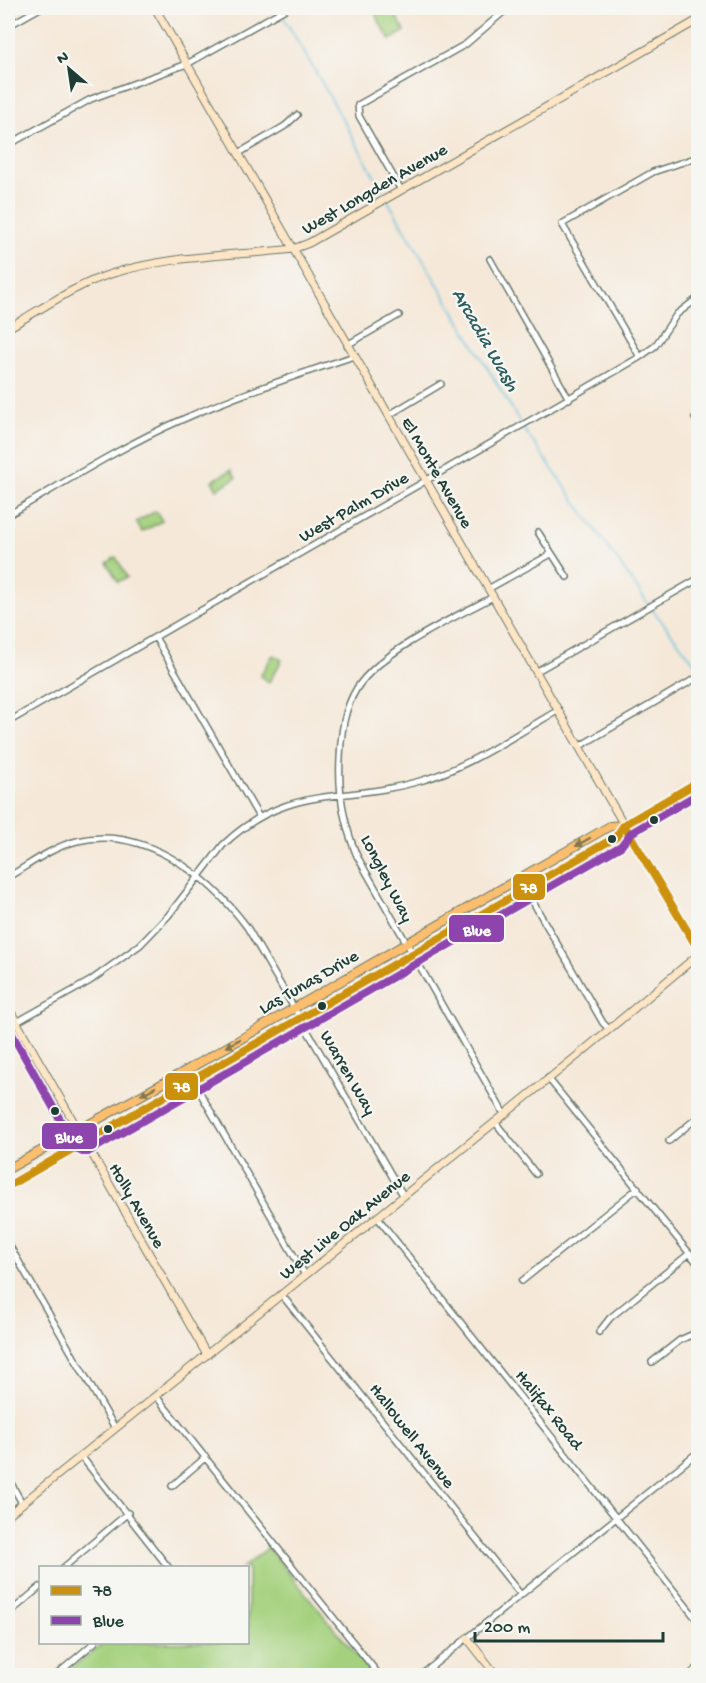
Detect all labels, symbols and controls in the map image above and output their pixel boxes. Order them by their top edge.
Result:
north arrow [39,39,99,99]
text: N [54,48,73,70]
street label: West Longden Avenue [299,140,452,240]
water label: Arcadia Wash [445,285,523,396]
street label: El Monte Avenue [396,414,476,533]
street label: West Palm Drive [296,468,413,548]
unlabelled marker [648,814,660,826]
street label: Longley Way [355,832,417,926]
unlabelled marker [606,833,618,845]
one-way arrow [574,837,591,847]
line badge: 78 [512,873,546,901]
text: 78 [519,881,538,900]
line badge: Blue [448,914,505,943]
text: Blue [462,923,491,942]
street label: Las Tunas Drive [256,946,363,1020]
unlabelled marker [316,1000,328,1012]
street label: Warren Way [314,1027,380,1119]
one-way arrow [225,1038,242,1048]
line badge: 78 [164,1072,199,1101]
text: 78 [172,1080,191,1099]
one-way arrow [139,1086,156,1096]
unlabelled marker [49,1105,61,1117]
line badge: Blue [41,1122,98,1150]
unlabelled marker [102,1123,114,1135]
text: Blue [54,1130,83,1149]
street label: Holly Avenue [103,1160,169,1253]
street label: West Live Oak Avenue [276,1166,416,1285]
street label: Halifax Road [509,1366,588,1456]
street label: Hallowell Avenue [364,1380,459,1494]
legend [39,1566,249,1644]
text: 78 [92,1582,112,1603]
scale bar [475,1605,662,1643]
text: Blue [92,1612,125,1633]
text: 200 m [484,1618,531,1639]

